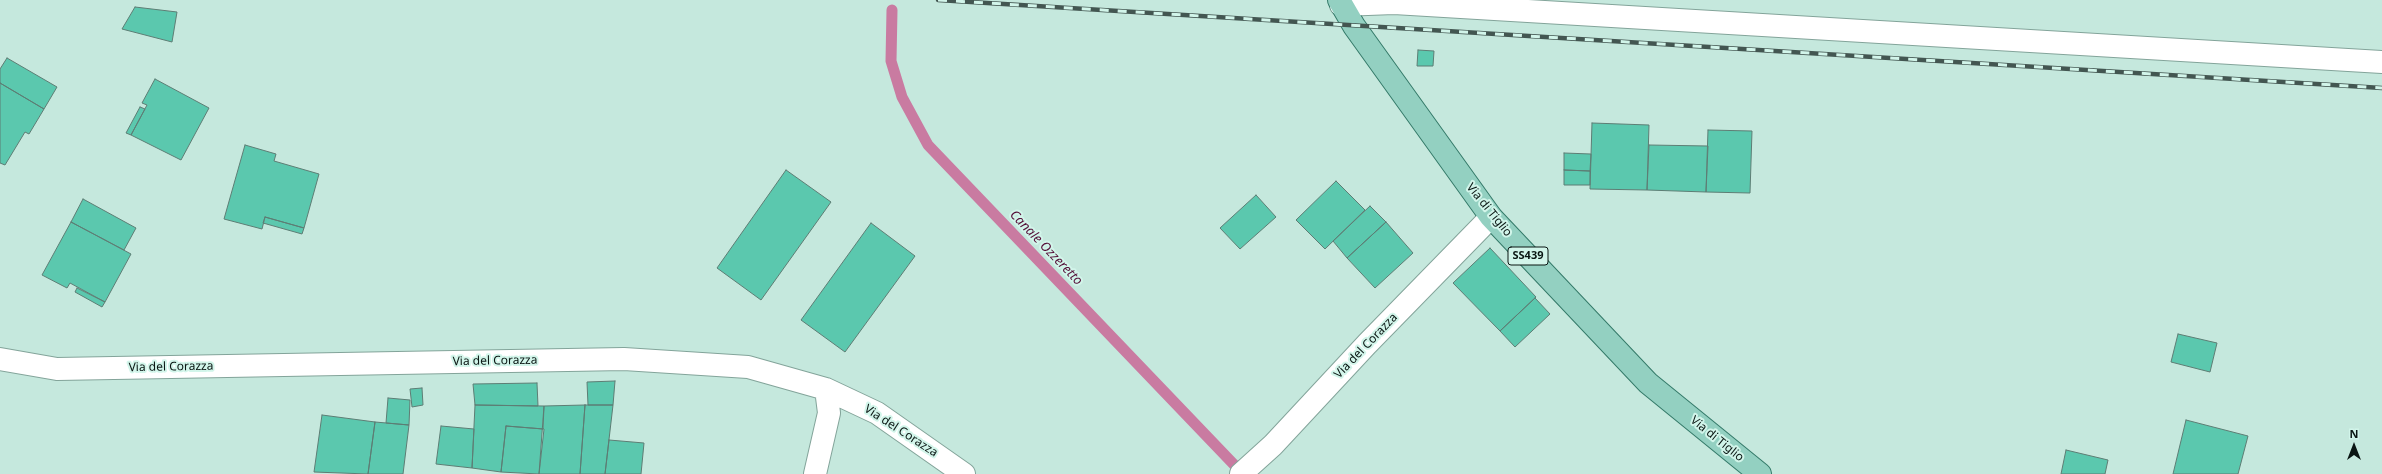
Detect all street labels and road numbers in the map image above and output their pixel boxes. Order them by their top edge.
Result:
street label: Via di Tiglio [1463,180,1515,240]
road number: SS439 [1508,247,1548,265]
street label: Via del Corazza [1331,310,1401,382]
street label: Via del Corazza [452,353,538,369]
street label: Via del Corazza [128,359,214,375]
street label: Via del Corazza [862,402,940,460]
street label: Via di Tiglio [1687,413,1747,465]

